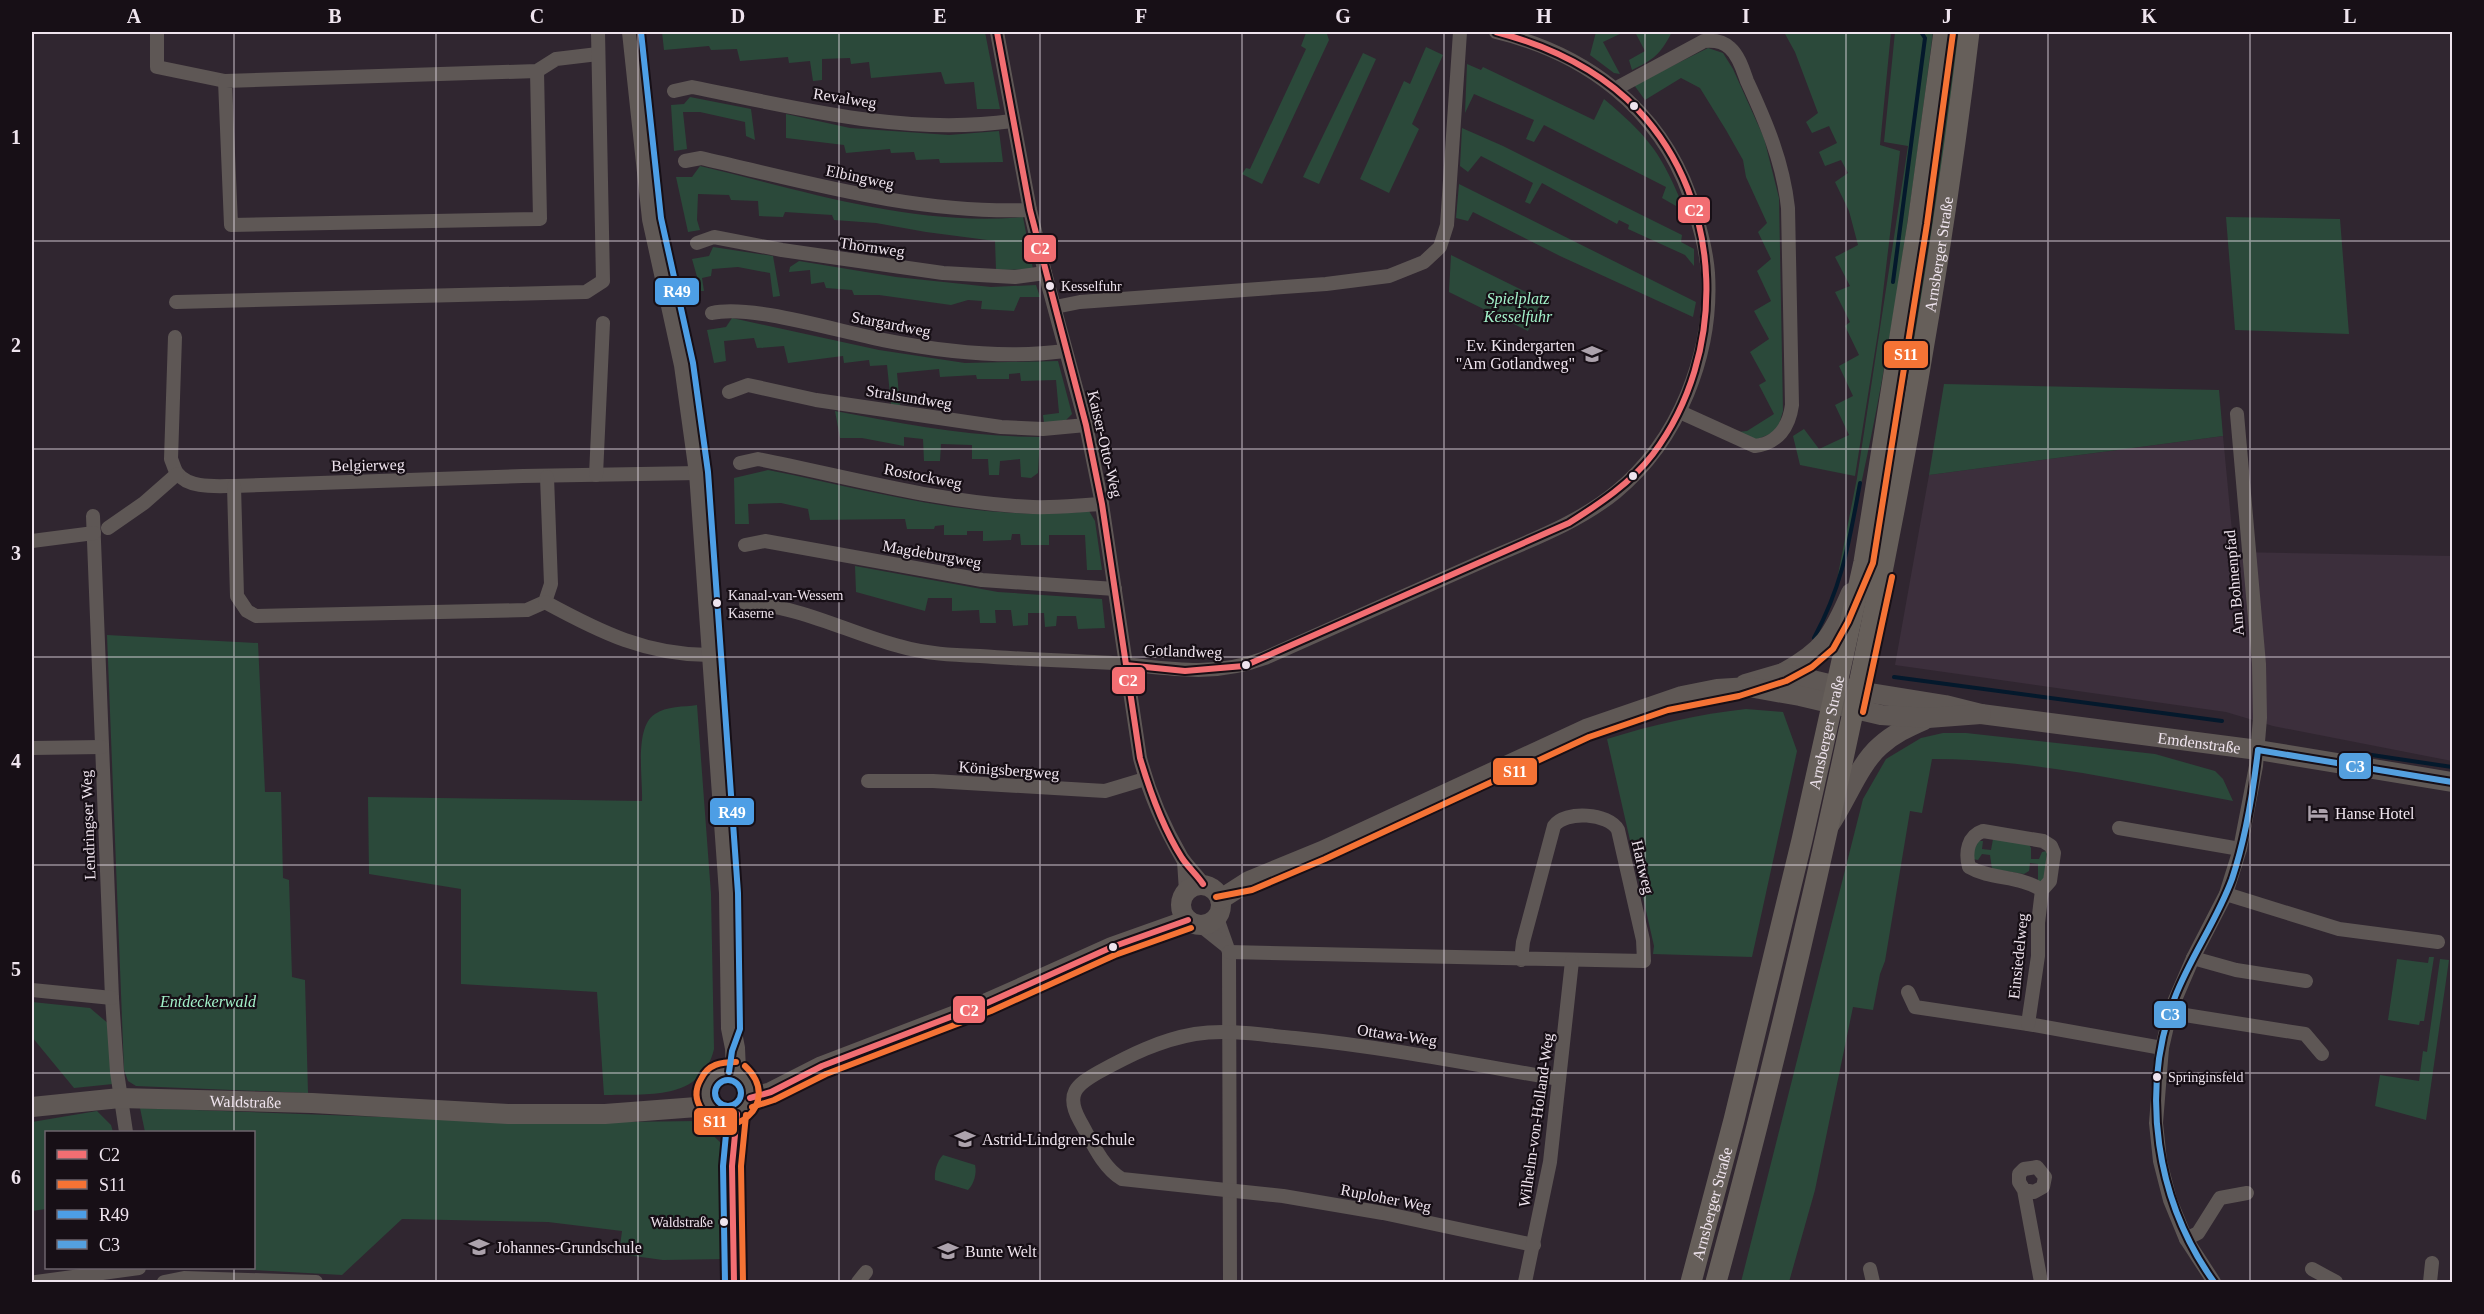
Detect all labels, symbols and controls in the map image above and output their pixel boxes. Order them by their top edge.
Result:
text: A [127,5,142,27]
text: B [328,5,342,27]
text: C [530,5,544,27]
text: D [731,5,745,27]
text: E [933,5,947,27]
text: F [1135,5,1147,27]
text: G [1335,5,1351,27]
text: H [1536,5,1552,27]
text: I [1742,5,1750,27]
text: J [1942,5,1952,27]
text: K [2141,5,2157,27]
text: L [2343,5,2357,27]
street label: Revalweg [812,85,878,112]
unlabelled marker [1628,100,1640,112]
text: 1 [11,126,21,148]
street label: Elbingweg [824,161,896,193]
street label: Arnsberger Straße [1921,195,1956,313]
line badge: C2 [1677,196,1711,224]
text: C2 [1684,202,1704,219]
street label: Thornweg [838,234,906,261]
line badge: C2 [1023,234,1057,263]
text: C2 [1030,240,1050,257]
line badge: R49 [654,277,700,306]
place label: Kesselfuhr [1061,279,1122,294]
marker: Kesselfuhr [1044,280,1056,292]
text: R49 [663,283,691,300]
park label: Spielplatz Kesselfuhr [1483,290,1553,326]
street label: Stargardweg [850,308,932,341]
text: 2 [11,334,21,356]
place label: Ev. Kindergarten "Am Gotlandweg" [1456,337,1575,373]
line badge: S11 [1883,340,1929,369]
school or university icon: Ev. Kindergarten "Am Gotlandweg" [1580,342,1604,366]
text: S11 [1894,346,1918,363]
street label: Stralsundweg [864,382,953,413]
street label: Kaiser-Otto-Weg [1083,389,1126,499]
street label: Belgierweg [331,456,405,475]
street label: Rostockweg [882,460,963,493]
unlabelled marker [1627,470,1639,482]
street label: Am Bohnenpfad [2221,529,2248,637]
street label: Magdeburgweg [881,537,983,572]
text: 3 [11,542,21,564]
place label: Kanaal-van-Wessem Kaserne [728,588,844,621]
marker: Kanaal-van-Wessem Kaserne [711,597,723,609]
street label: Gotlandweg [1144,641,1222,662]
unlabelled marker [1240,659,1252,671]
line badge: C2 [1111,666,1146,695]
text: C2 [1118,672,1138,689]
street label: Arnsberger Straße [1805,674,1847,791]
street label: Emdenstraße [2157,729,2242,756]
text: 4 [11,750,21,772]
line badge: C3 [2338,752,2372,780]
line badge: S11 [1492,757,1538,786]
street label: Königsbergweg [958,758,1060,783]
text: C3 [2345,758,2365,775]
text: S11 [1503,763,1527,780]
street label: Lendringser Weg [78,770,99,880]
line badge: R49 [709,797,755,826]
hotel icon: Hanse Hotel [2306,801,2330,825]
text: R49 [718,804,746,821]
place label: Hanse Hotel [2335,805,2415,822]
street label: Hartweg [1628,838,1657,896]
street label: Einsiedelweg [2005,912,2032,1000]
unlabelled marker [1107,941,1119,953]
text: 5 [11,958,21,980]
park label: Entdeckerwald [159,993,257,1010]
line badge: C2 [952,995,986,1024]
line badge: C3 [2153,1000,2187,1029]
text: C2 [959,1002,979,1019]
text: C3 [2160,1006,2180,1023]
street label: Ottawa-Weg [1356,1021,1438,1050]
street label: Wilhelm-von-Holland-Weg [1515,1032,1558,1208]
place label: Springinsfeld [2168,1070,2243,1085]
marker: Springinsfeld [2151,1071,2163,1083]
street label: Waldstraße [209,1092,282,1111]
line badge: S11 [693,1107,738,1136]
text: S11 [703,1113,727,1130]
school or university icon: Astrid-Lindgren-Schule [953,1127,977,1151]
legend [45,1131,255,1269]
place label: Astrid-Lindgren-Schule [982,1131,1135,1149]
text: C2 [99,1145,120,1165]
street label: Arnsberger Straße [1689,1145,1735,1262]
text: 6 [11,1166,21,1188]
text: S11 [99,1175,126,1195]
street label: Ruploher Weg [1339,1181,1433,1216]
text: R49 [99,1205,129,1225]
place label: Waldstraße [650,1215,713,1230]
marker: Waldstraße [718,1216,730,1228]
text: C3 [99,1235,120,1255]
school or university icon: Johannes-Grundschule [467,1235,491,1259]
place label: Johannes-Grundschule [496,1239,642,1256]
school or university icon: Bunte Welt [936,1239,960,1263]
place label: Bunte Welt [965,1243,1037,1260]

